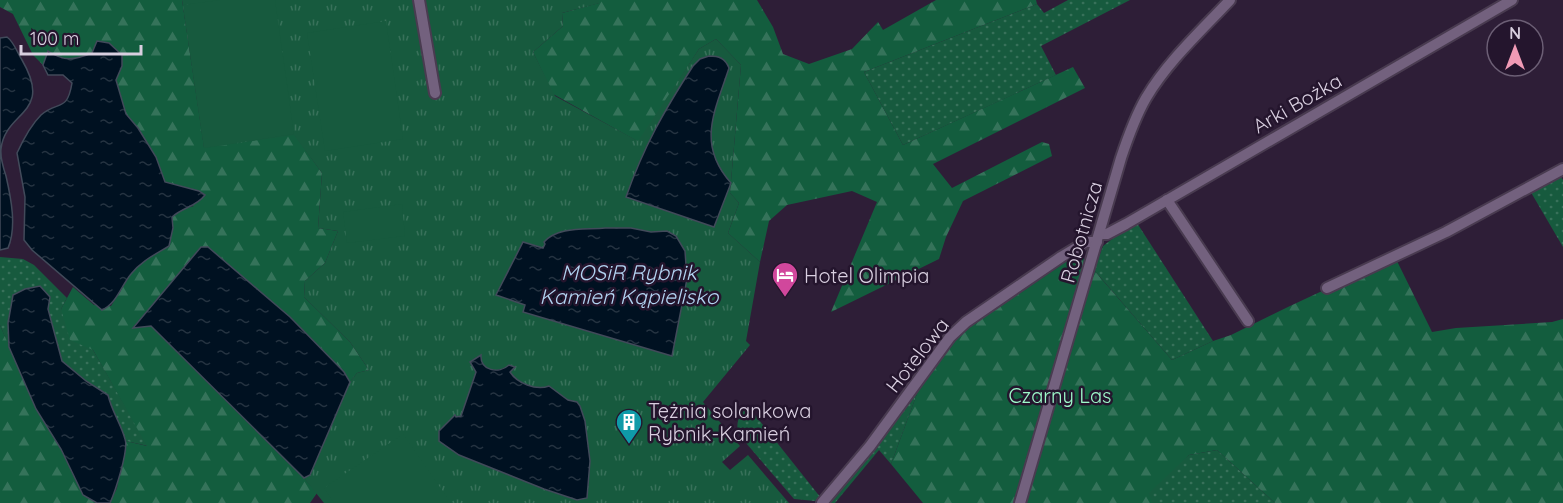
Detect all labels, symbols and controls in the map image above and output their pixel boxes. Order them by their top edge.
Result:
scale bar [21,18,141,56]
north arrow [1485,18,1545,78]
text: N [1509,23,1521,43]
text: 100 m [30,27,79,50]
street label: Arki Bożka [1248,68,1346,138]
street label: Robotnicza [1055,178,1107,286]
water label: MOSiR Rybnik Kamień Kąpielisko [540,259,720,309]
hotel icon: Hotel Olimpia [770,260,800,298]
place label: Hotel Olimpia [804,263,929,288]
street label: Hotelowa [880,313,954,397]
park label: Czarny Las [1009,383,1111,408]
place label: Tężnia solankowa Rybnik-Kamień [648,398,811,446]
building icon: Tężnia solankowa Rybnik-Kamień [614,407,644,445]

